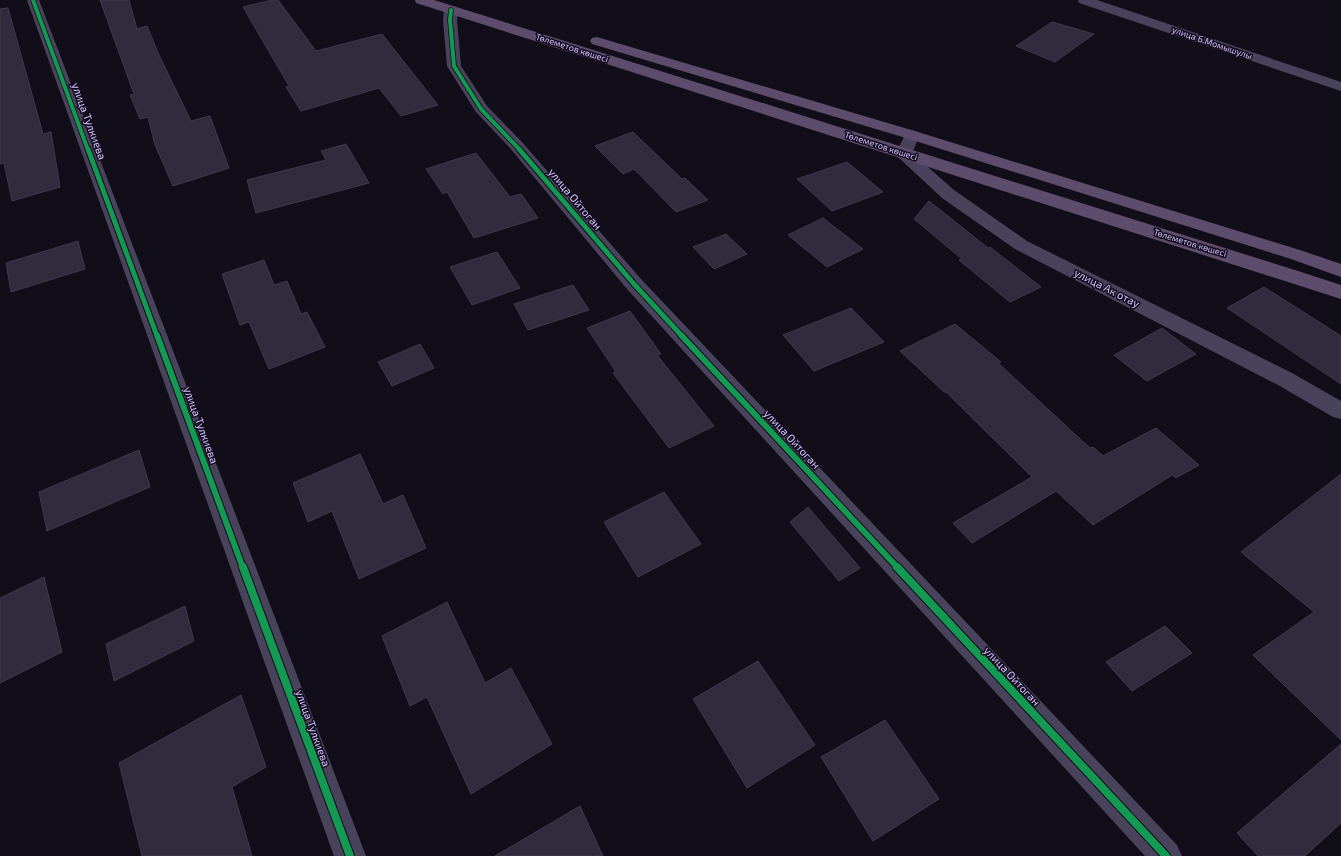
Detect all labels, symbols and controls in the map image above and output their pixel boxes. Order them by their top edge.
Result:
street label: улица Б.Момышулы [1170,24,1254,62]
street label: Төлеметов көшесі [534,31,610,64]
street label: улица Тулкиева [69,81,109,161]
street label: Төлеметов көшесі [843,129,919,162]
street label: улица Ойтоган [545,165,605,233]
street label: Төлеметов көшесі [1152,226,1228,259]
street label: улица Ак отау [1072,265,1142,311]
street label: улица Тулкиева [181,385,221,465]
street label: улица Ойтоган [761,406,823,472]
street label: улица Ойтоган [981,643,1043,709]
street label: улица Тулкиева [293,688,333,768]

